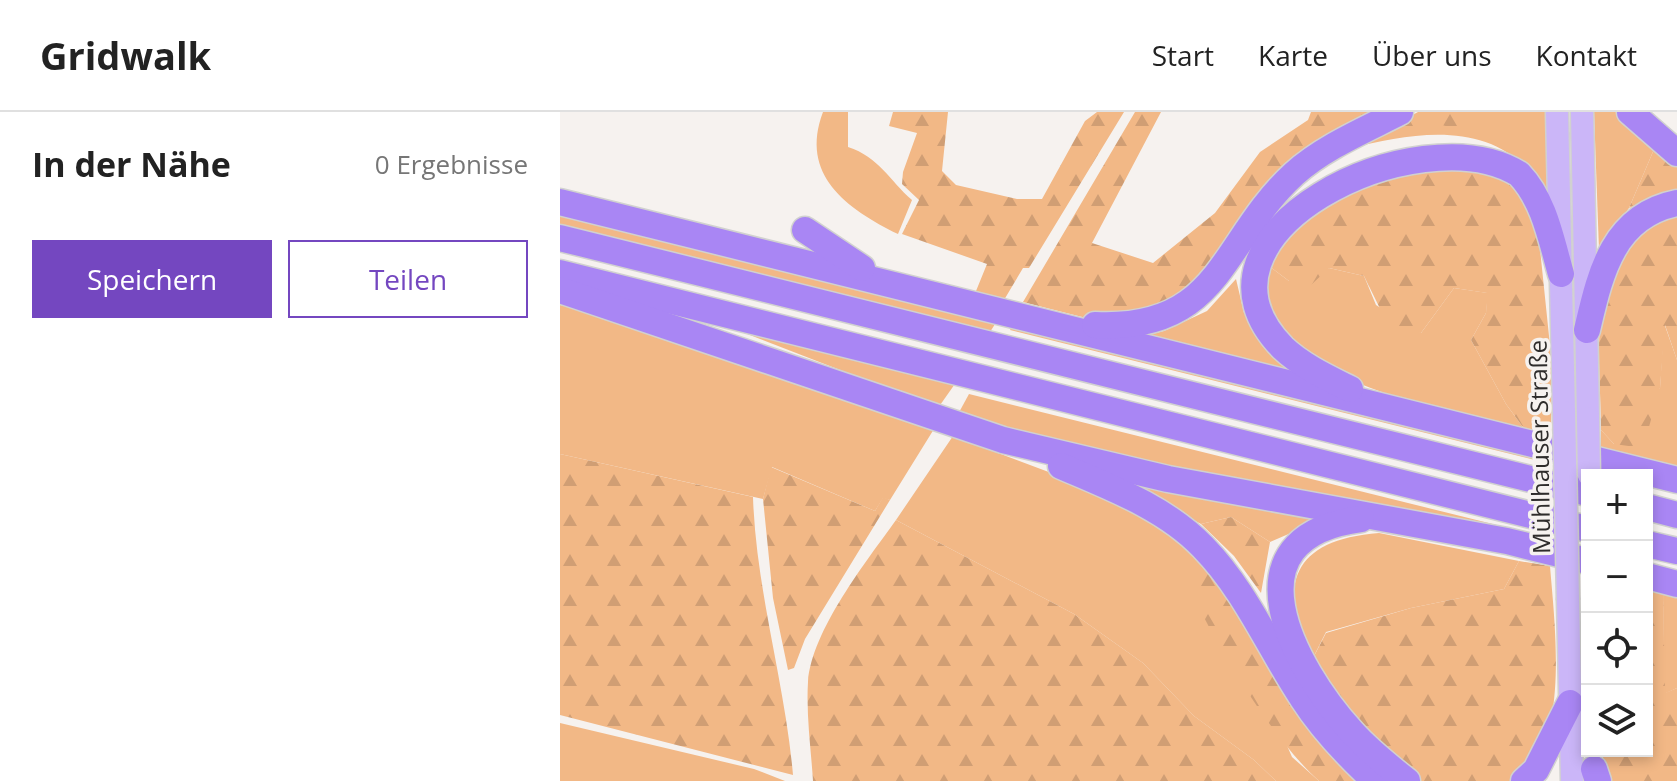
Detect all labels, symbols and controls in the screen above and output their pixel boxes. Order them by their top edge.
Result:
text: Gridwalk [40,29,211,81]
text: Start [1152,36,1214,74]
text: Karte [1258,36,1328,74]
text: Über uns [1372,36,1492,74]
text: Kontakt [1536,36,1637,74]
text: In der Nähe [32,141,231,187]
text: 0 Ergebnisse [375,146,528,182]
button: Speichern [32,240,272,318]
button: Teilen [288,240,528,318]
street label: Mühlhauser Straße [1521,340,1557,554]
map controls [1581,469,1653,757]
button: + [1581,469,1653,541]
button: − [1581,541,1653,613]
button: locate [1581,613,1653,685]
button: layers [1581,685,1653,757]

